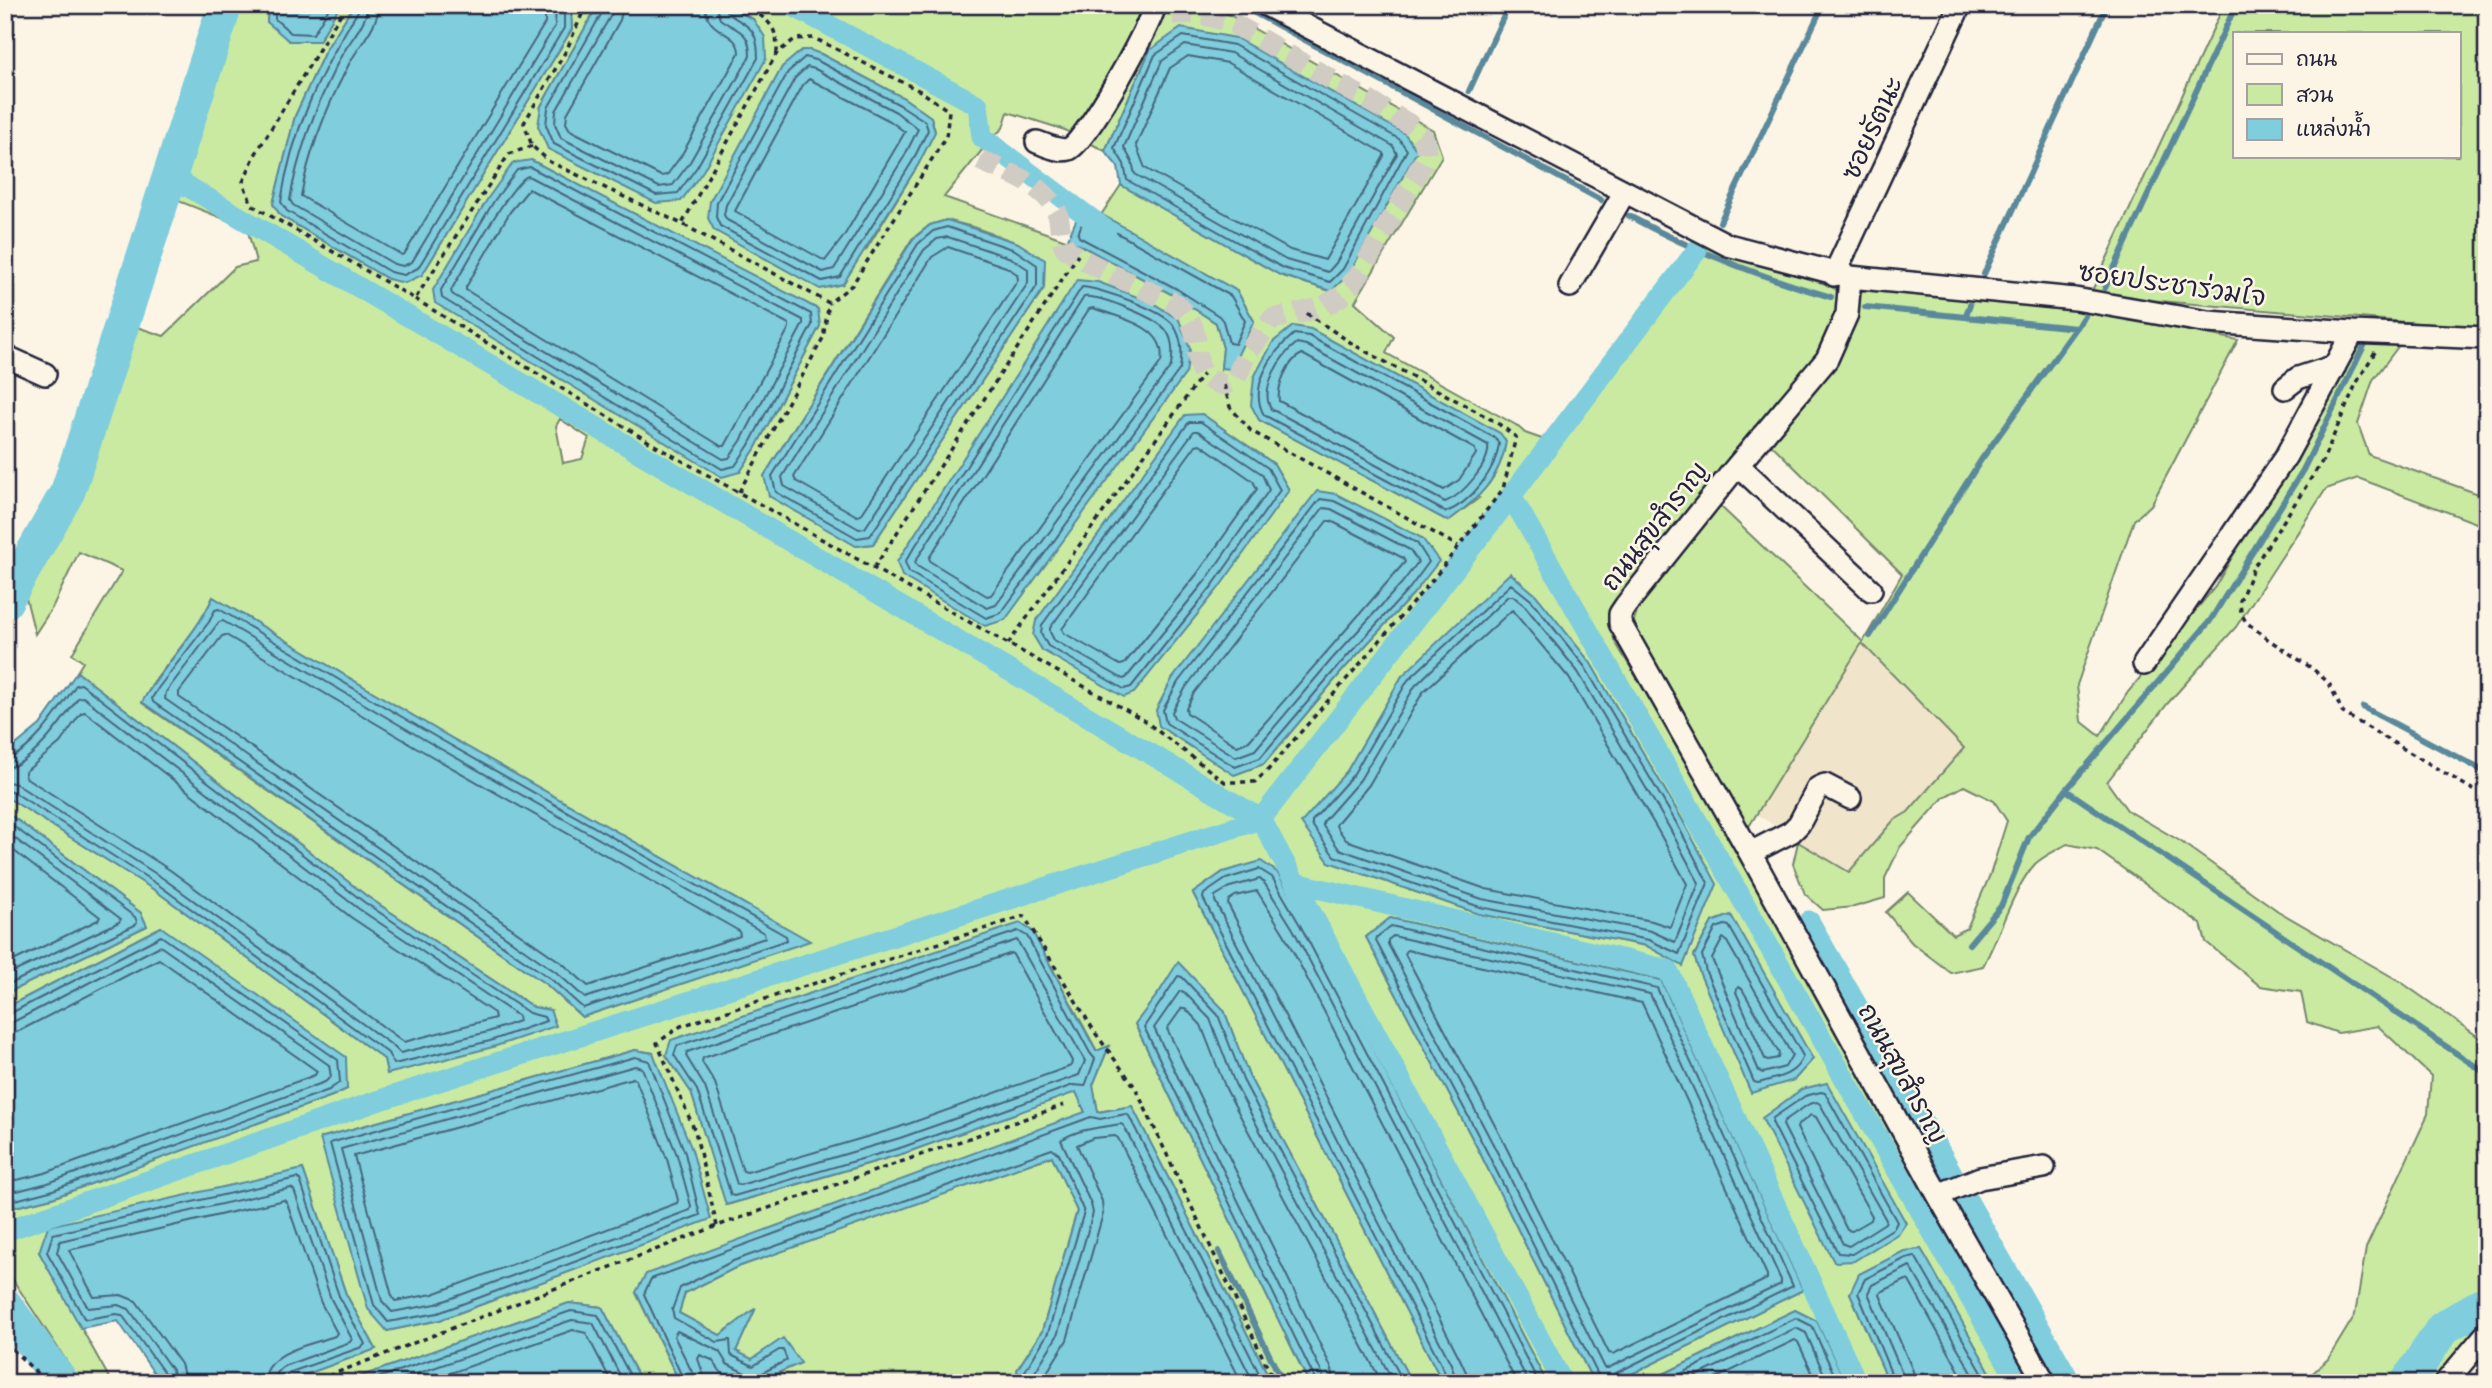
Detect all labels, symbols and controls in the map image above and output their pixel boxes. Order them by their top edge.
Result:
legend [2233,32,2460,158]
text: ถนน [2296,45,2337,74]
street label: ซอยรัตนะ [1833,71,1913,186]
text: สวน [2296,81,2333,110]
text: แหล่งน้ำ [2296,110,2371,144]
street label: ซอยประชาร่วมใจ [2076,254,2268,316]
street label: ถนนสุขสำราญ [1593,454,1717,599]
street label: ถนนสุขสำราญ [1849,997,1956,1150]

